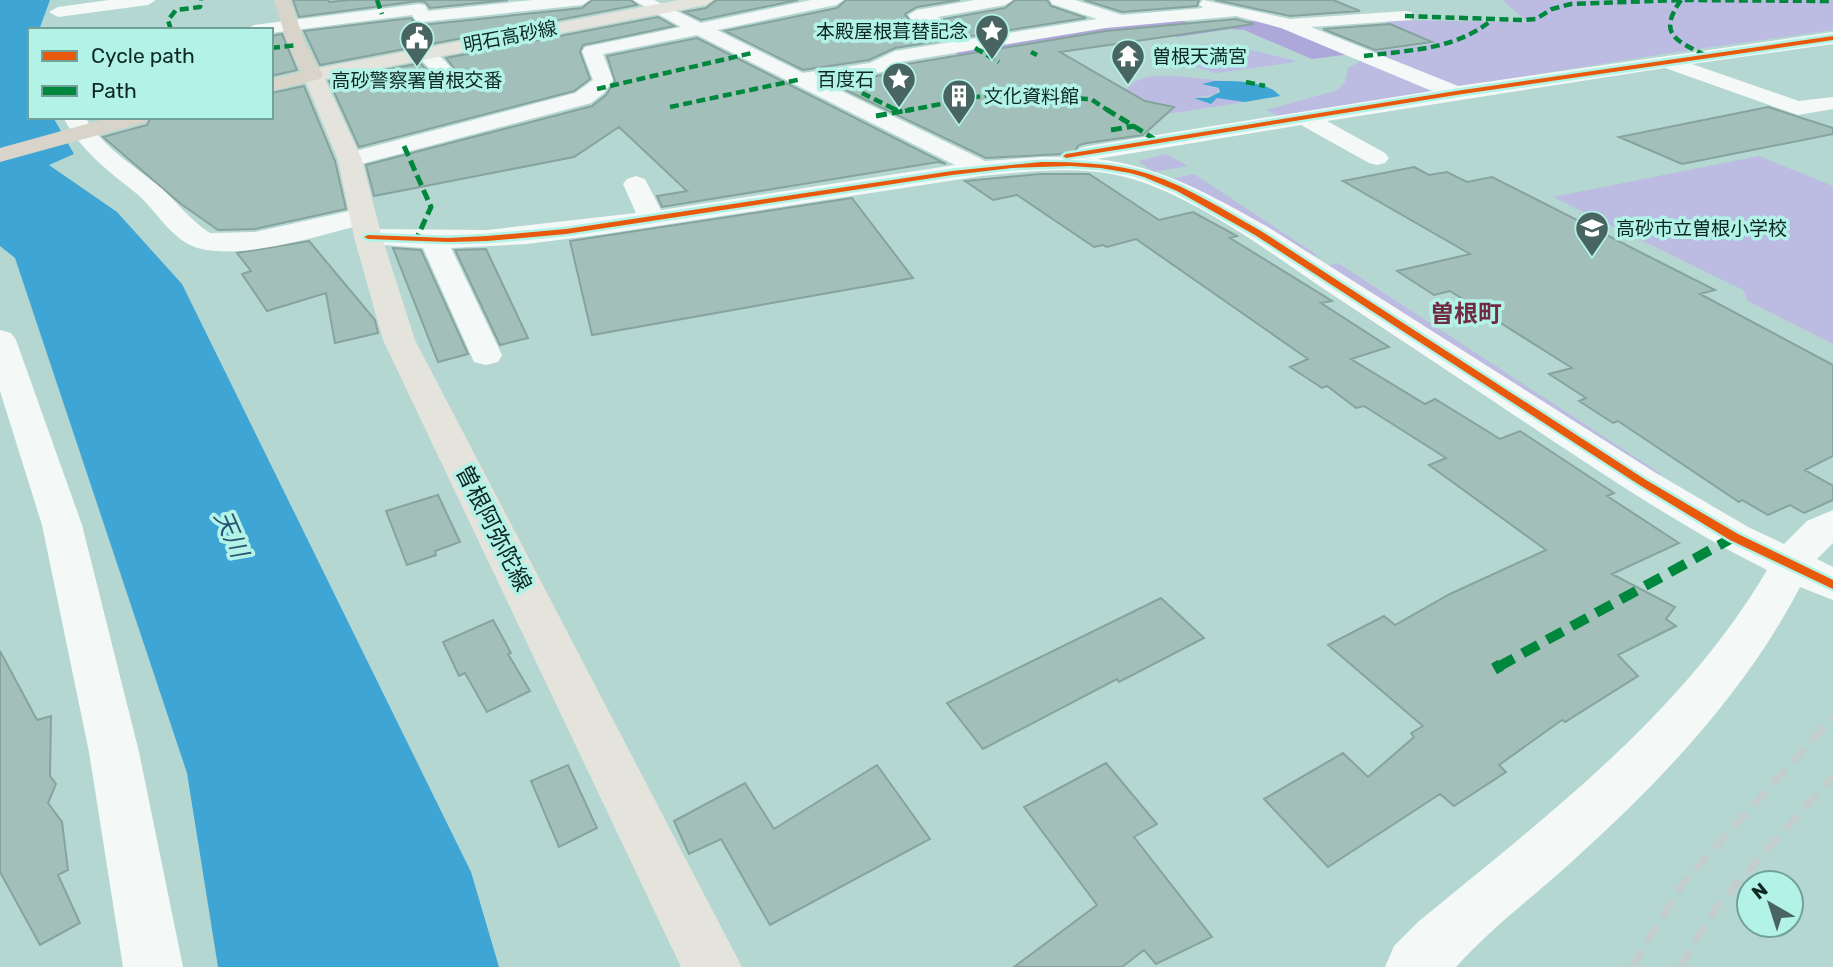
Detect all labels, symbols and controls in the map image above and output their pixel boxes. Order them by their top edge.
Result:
place icon: 本殿屋根葺替記念 [973,12,1011,61]
street label: 明石高砂線 [461,16,559,57]
public building icon: 高砂警察署曽根交番 [398,19,436,68]
place label: 本殿屋根葺替記念 [816,20,968,43]
legend [28,28,273,119]
temple icon: 曽根天満宮 [1109,37,1147,86]
text: Cycle path [91,43,195,68]
place label: 曽根天満宮 [1152,45,1247,68]
place icon: 百度石 [880,60,918,109]
place label: 百度石 [817,68,874,91]
place label: 高砂警察署曽根交番 [331,69,503,92]
building icon: 文化資料館 [940,77,978,126]
text: Path [91,78,137,103]
place label: 文化資料館 [984,85,1079,108]
school or university icon: 高砂市立曽根小学校 [1573,209,1611,258]
place label: 高砂市立曽根小学校 [1616,217,1787,240]
district label: 曽根町 [1430,300,1502,328]
street label: 曽根阿弥陀線 [450,460,538,596]
water label: 天川 [208,506,255,564]
north arrow [1735,869,1805,939]
text: N [1747,878,1772,904]

